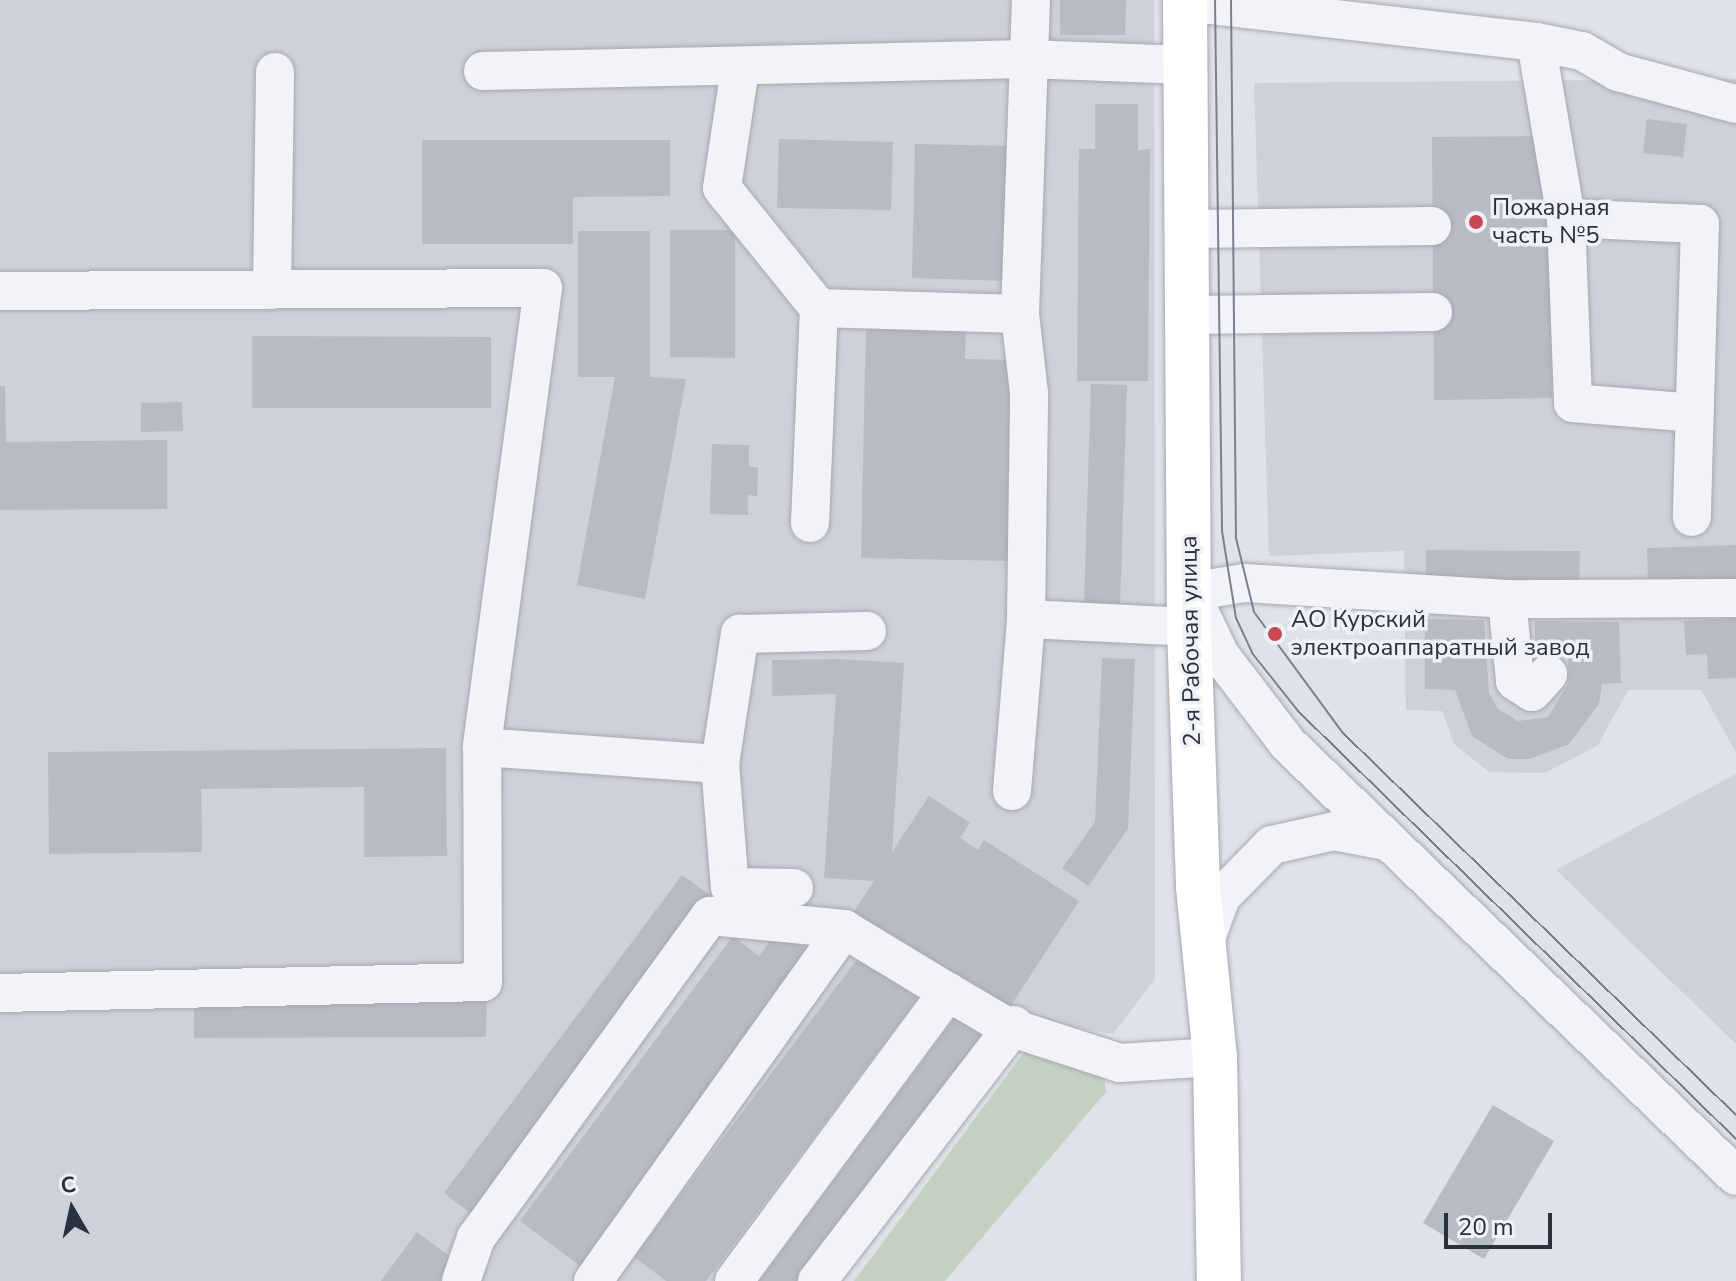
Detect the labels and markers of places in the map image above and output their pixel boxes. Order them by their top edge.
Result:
place label: Пожарная часть №5 [1492,194,1610,250]
marker: Пожарная часть №5 [1467,213,1485,231]
place label: АО Курский электроаппаратный завод [1291,606,1590,662]
marker: АО Курский электроаппаратный завод [1266,625,1284,643]

